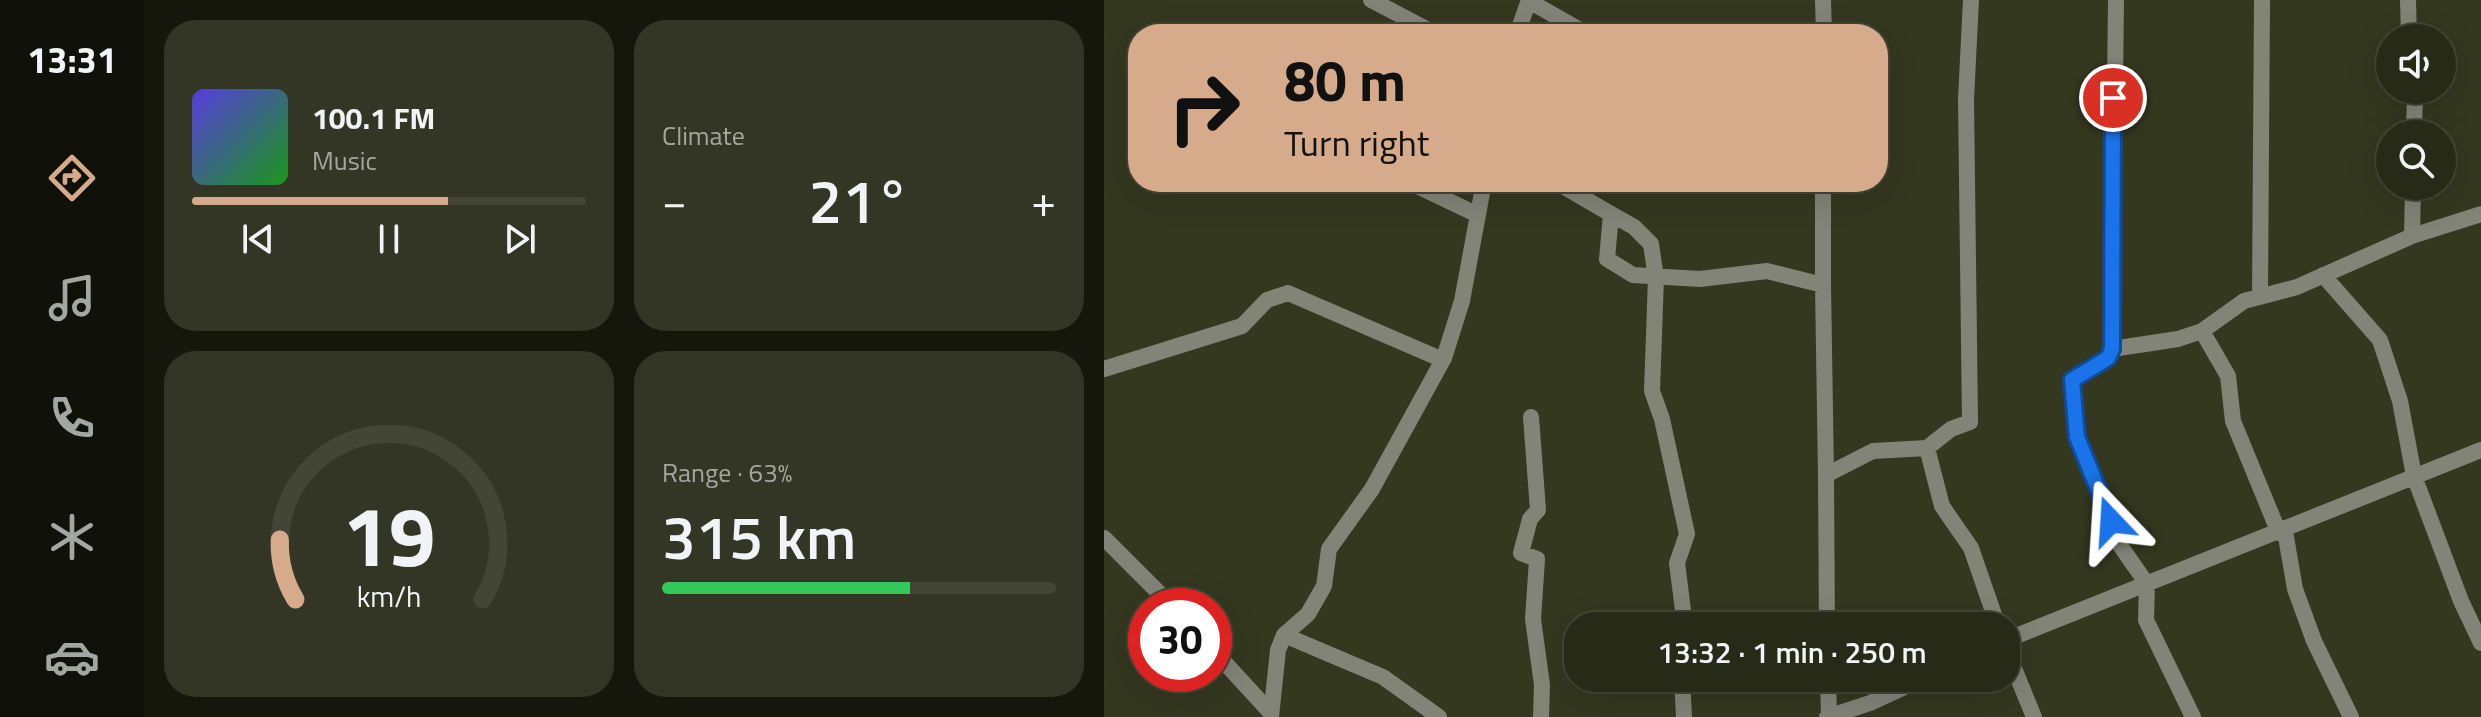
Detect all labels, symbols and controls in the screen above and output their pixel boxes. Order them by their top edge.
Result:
map controls [2376,24,2456,200]
button: sound [2376,24,2456,104]
text: 13:31 [27,32,117,87]
text: 80 m [1284,38,1406,123]
icon: right [1152,56,1256,160]
pin [2079,64,2147,132]
icon: arrive [2091,76,2135,120]
text: 100.1 FM [312,95,435,141]
text: Turn right [1284,115,1429,170]
text: Climate [662,116,745,155]
button: search [2376,120,2456,200]
text: Music [312,141,377,180]
icon: directions [44,150,100,206]
text: 21° [809,155,909,246]
text: − [662,167,687,234]
text: + [1031,167,1056,234]
icon: previous [236,217,280,261]
icon: pause [367,217,411,261]
icon: next [498,217,542,261]
icon: music [44,270,100,326]
icon: phone [44,390,100,446]
text: Range · 63% [662,453,792,492]
text: 19 [342,471,436,597]
position arrow [2069,479,2153,563]
text: 315 km [662,491,856,582]
icon: climate [44,509,100,565]
text: km/h [357,575,421,618]
speed limit sign: 30 [1128,588,1232,692]
icon: car [44,629,100,685]
text: 13:32 · 1 min · 250 m [1657,629,1927,675]

